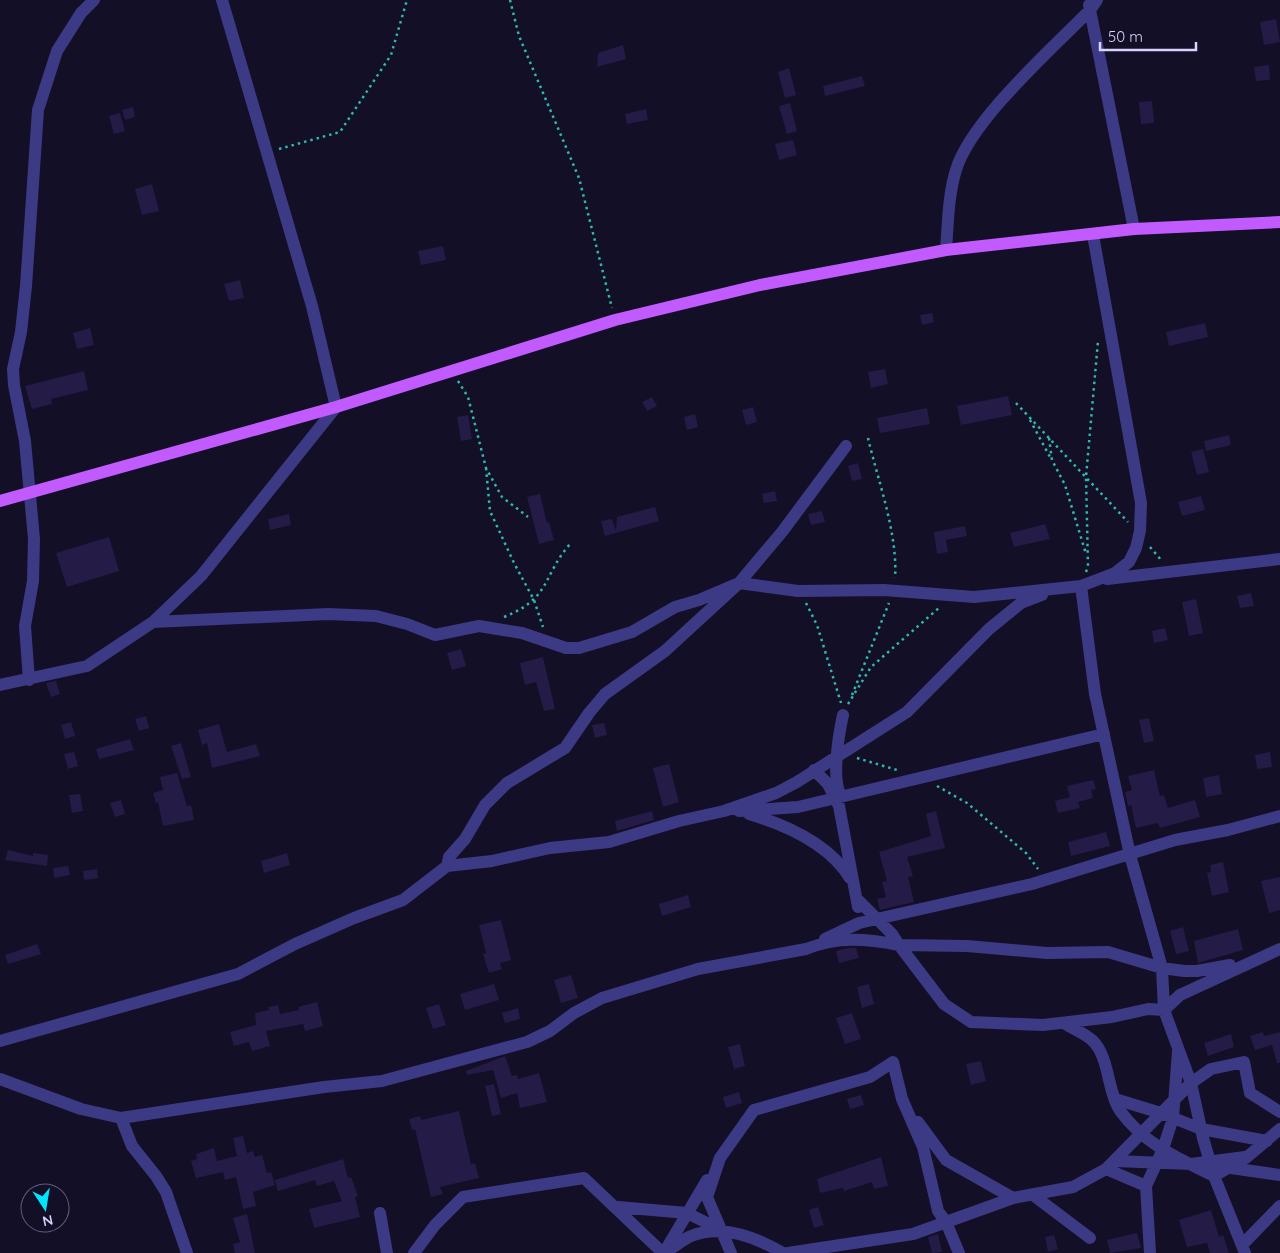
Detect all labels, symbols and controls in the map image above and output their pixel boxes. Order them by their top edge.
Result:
scale bar [1100,20,1196,52]
text: 50 m [1108,27,1143,46]
north arrow [20,1183,70,1233]
text: N [41,1211,55,1231]

